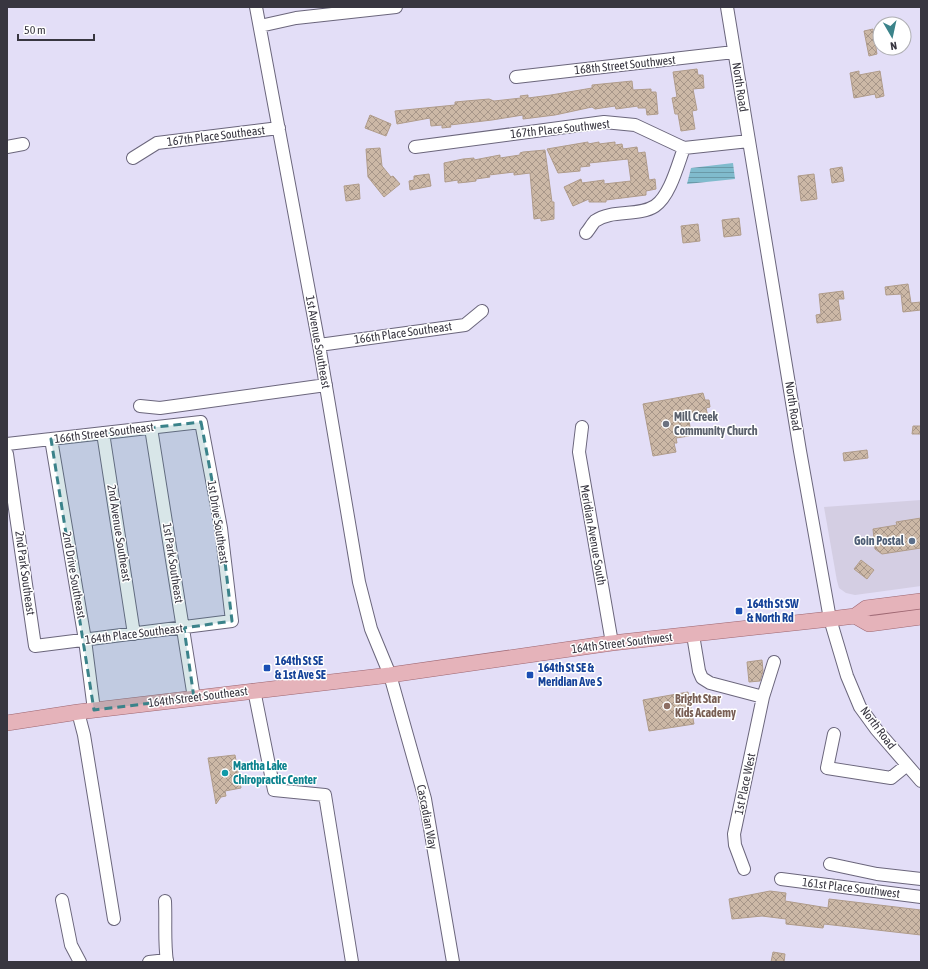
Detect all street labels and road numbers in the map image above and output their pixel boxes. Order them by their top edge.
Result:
street label: 168th Street Southwest [574,53,677,77]
street label: North Road [729,61,751,113]
street label: 167th Place Southwest [510,117,611,141]
street label: 167th Place Southeast [166,123,266,149]
street label: 1st Avenue Southeast [303,294,333,390]
street label: 166th Place Southeast [353,319,453,347]
street label: North Road [782,380,804,432]
street label: 166th Street Southeast [53,420,155,446]
street label: 1st Drive Southeast [204,479,232,565]
street label: 2nd Avenue Southeast [104,483,134,583]
street label: Meridian Avenue South [577,484,609,586]
street label: 1st Park Southeast [160,522,186,605]
street label: 2nd Park Southeast [12,530,38,617]
street label: 2nd Drive Southeast [59,530,89,620]
street label: 164th Place Southeast [84,621,184,647]
street label: 164th Street Southwest [571,630,674,656]
street label: 164th Street Southeast [147,684,249,710]
street label: North Road [857,704,899,752]
street label: 1st Place West [732,751,758,816]
street label: Cascadian Way [414,783,440,851]
street label: 161st Place Southwest [801,875,901,901]

